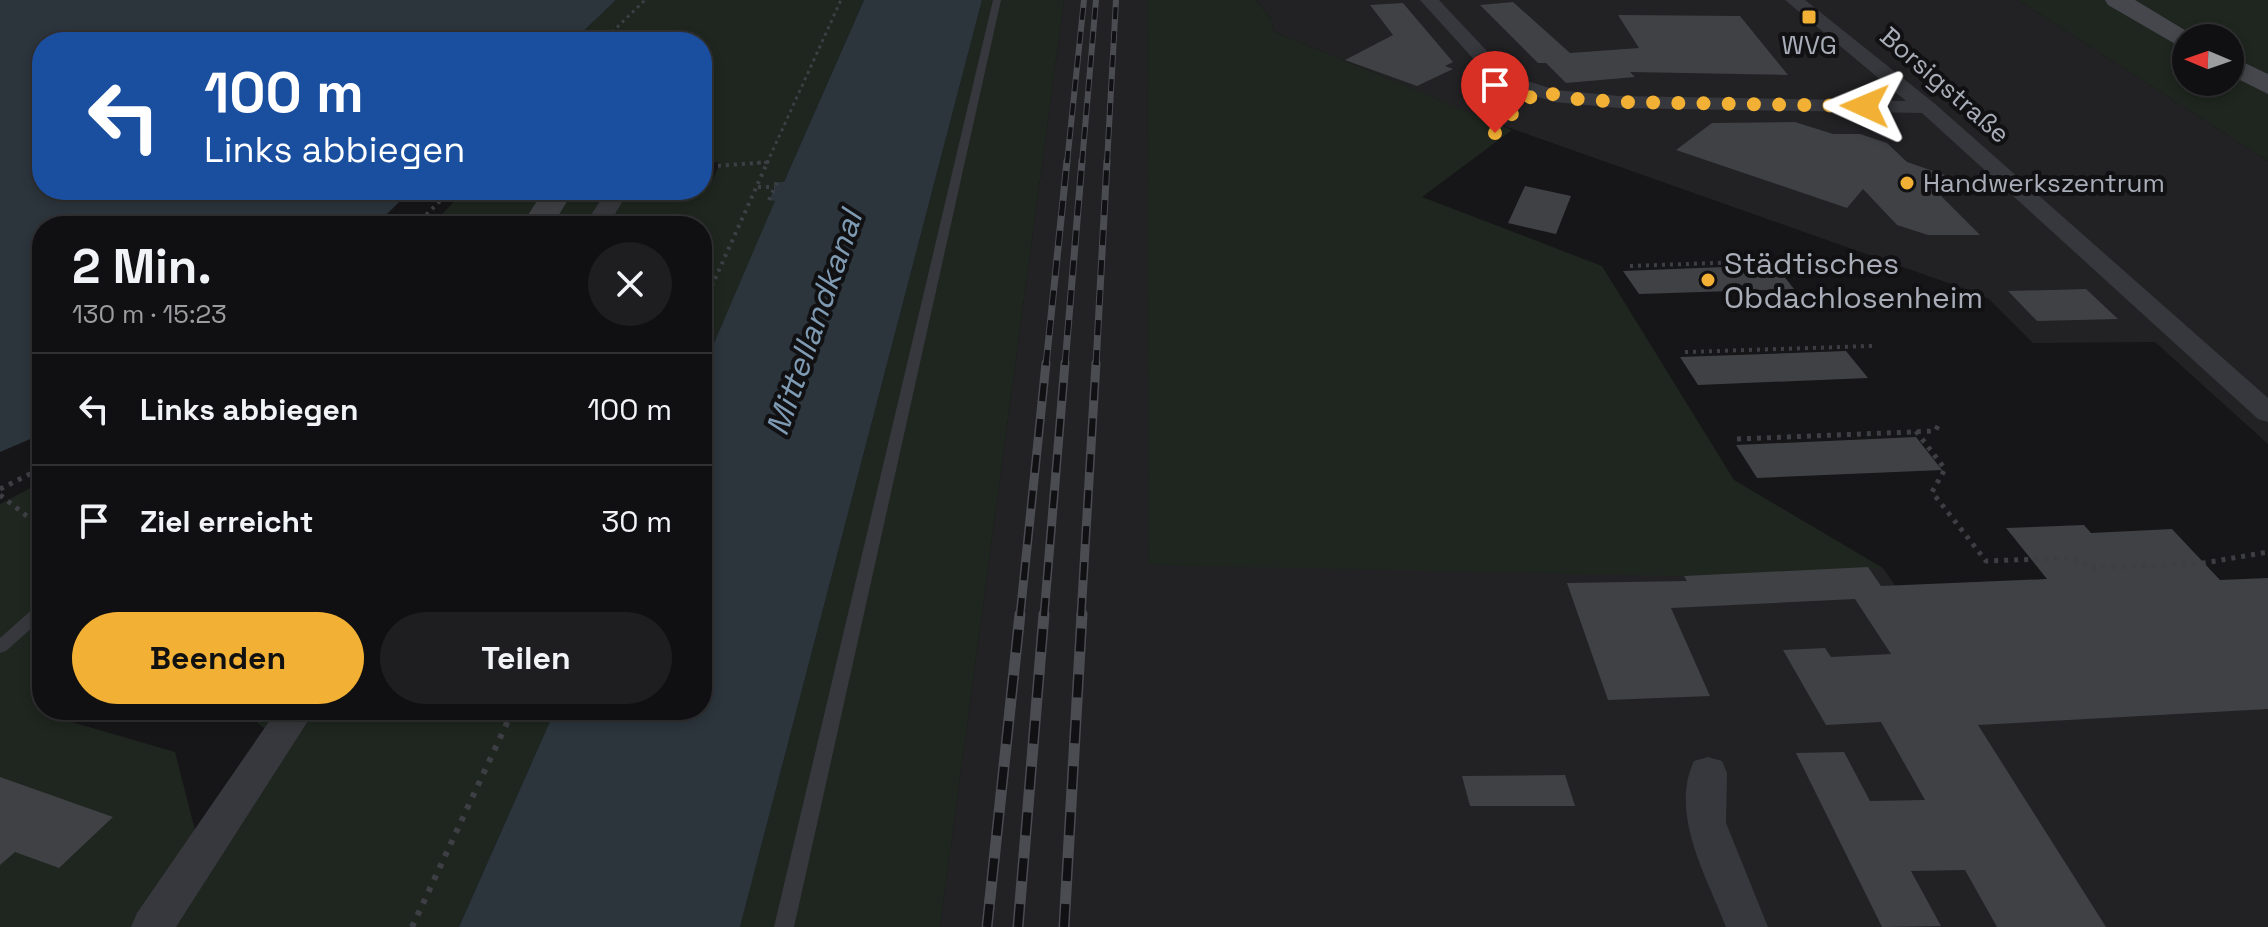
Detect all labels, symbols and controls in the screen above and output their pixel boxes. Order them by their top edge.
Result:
marker: WVG [1800,8,1818,26]
street label: Borsigstraße [1873,19,2017,151]
north arrow [2172,24,2244,96]
map controls [2172,24,2244,96]
place label: WVG [1781,28,1837,62]
pin [1461,51,1529,133]
text: 100 m [204,57,364,128]
icon: arrive [1473,63,1517,107]
icon: left [72,64,176,168]
position arrow [1823,64,1907,148]
text: Links abbiegen [204,127,465,173]
place label: Handwerkszentrum [1923,166,2165,200]
marker: Handwerkszentrum [1898,174,1916,192]
water label: Mittellandkanal [757,202,872,441]
text: 2 Min. [72,236,212,297]
button: close [588,242,672,326]
place label: Städtisches Obdachlosenheim [1724,244,1983,317]
marker: Städtisches Obdachlosenheim [1699,271,1717,289]
text: 130 m · 15:23 [72,297,227,331]
icon: left [72,387,116,431]
text: Links abbiegen [140,390,358,429]
text: 100 m [587,390,672,429]
icon: arrive [72,499,116,543]
text: Ziel erreicht [140,502,313,541]
text: 30 m [601,502,672,541]
button: Beenden [72,612,364,704]
button: Teilen [380,612,672,704]

